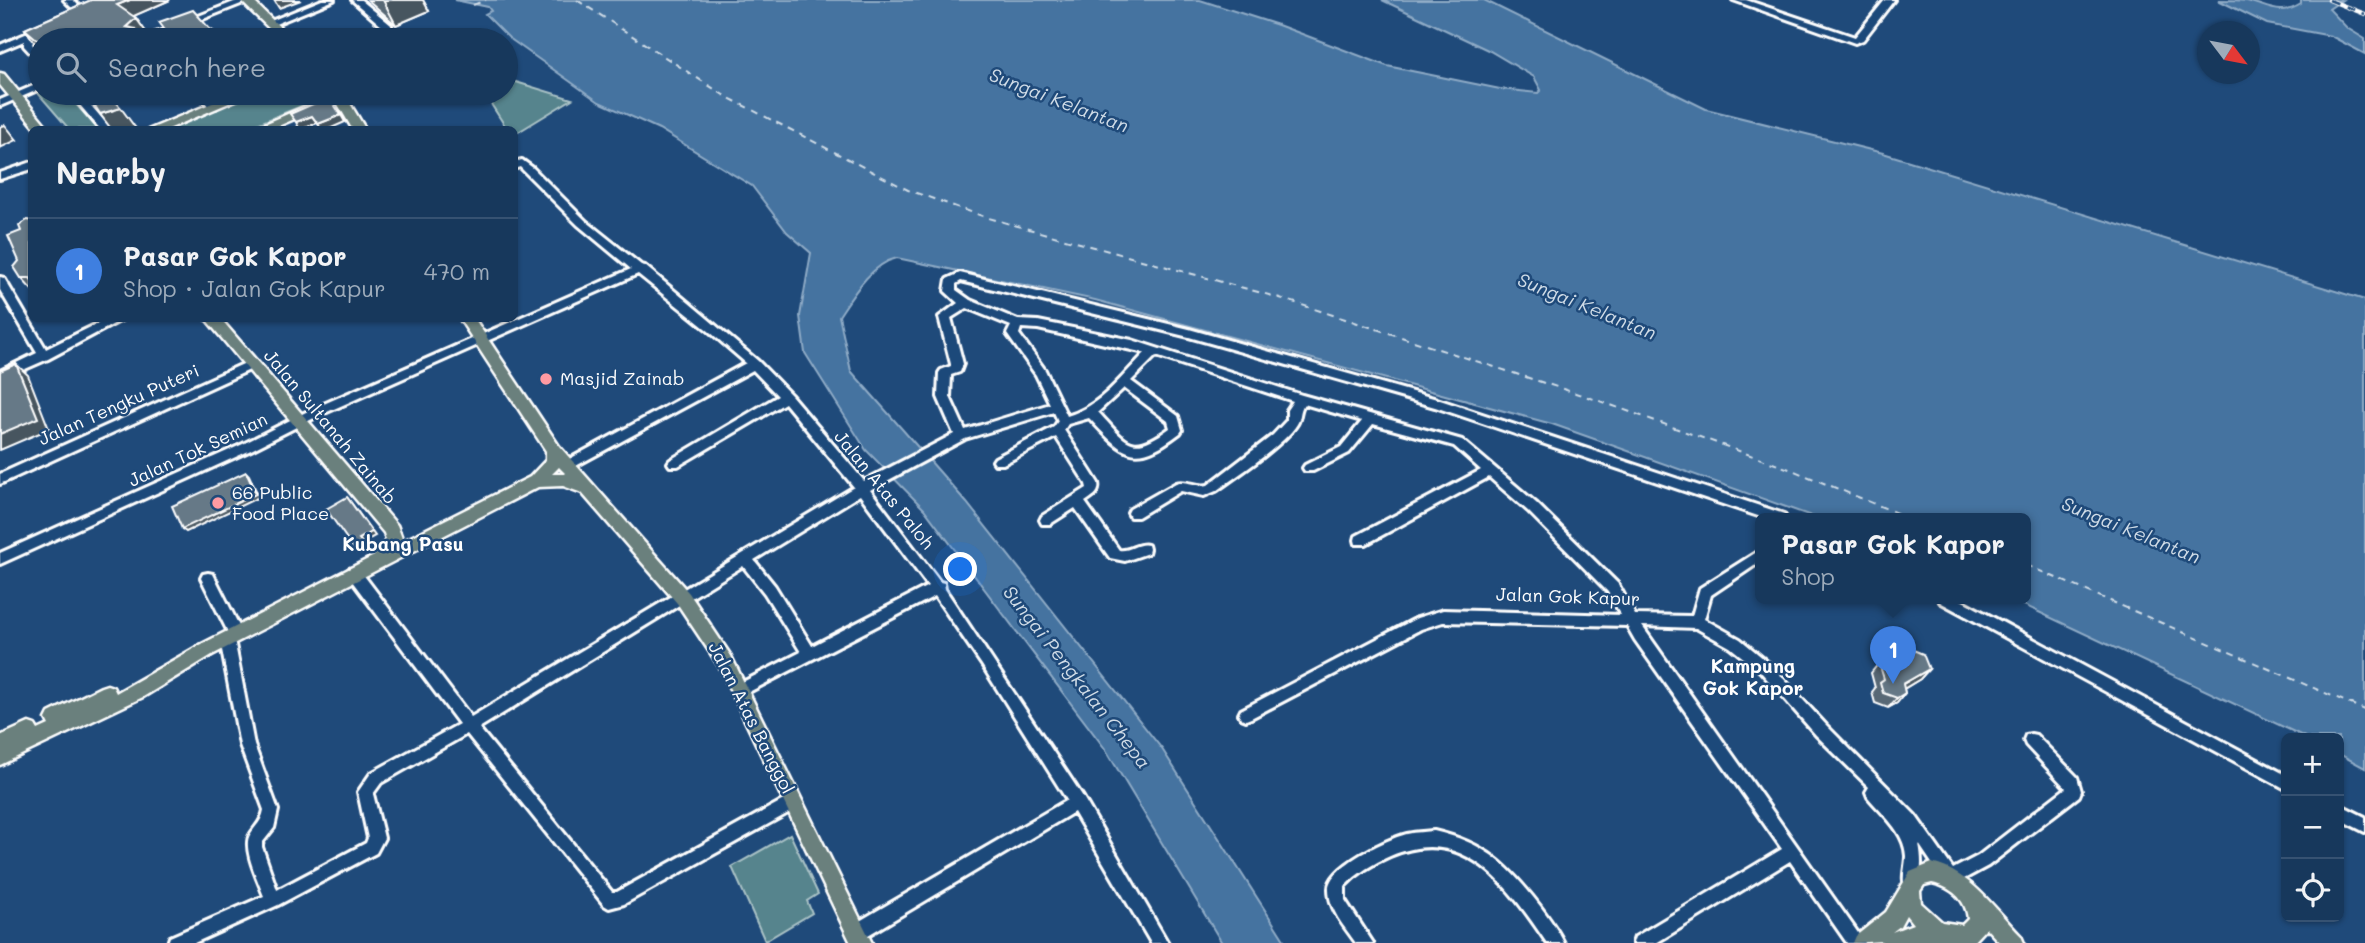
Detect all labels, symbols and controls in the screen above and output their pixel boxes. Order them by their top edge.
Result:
north arrow [2197,21,2260,84]
search box [28,28,518,105]
icon: search [52,48,90,86]
text: Search here [108,50,266,84]
water label: Sungai Kelantan [986,61,1133,138]
text: Nearby [56,152,166,192]
text: Pasar Gok Kapor [123,239,347,273]
text: 1 [74,256,84,286]
text: 470 m [424,256,490,286]
water label: Sungai Kelantan [1514,266,1660,345]
text: Shop · Jalan Gok Kapur [123,273,386,303]
street label: Jalan Sultanah Zainab [259,344,403,509]
street label: Jalan Tengku Puteri [34,358,203,450]
place label: Masjid Zainab [560,366,685,390]
marker: Masjid Zainab [538,371,554,387]
street label: Jalan Tok Semian [124,406,271,492]
street label: Jalan Atas Paloh [829,425,940,554]
place label: 66 Public Food Place [232,480,329,525]
water label: Sungai Kelantan [2058,490,2204,569]
marker: 66 Public Food Place [210,495,226,511]
popup [1755,513,2031,604]
text: Pasar Gok Kapor [1781,527,2005,561]
district label: Kubang Pasu [342,531,464,556]
your location [943,552,977,586]
text: Shop [1781,561,1835,591]
water label: Sungai Pengkalan Chepa [998,580,1157,773]
street label: Jalan Gok Kapur [1496,581,1640,611]
pin: 1 [1870,626,1916,684]
street label: Jalan Atas Banggol [703,638,801,797]
district label: Kampung Gok Kapor [1703,653,1804,700]
map controls [2281,733,2344,922]
button: + [2281,733,2344,796]
button: − [2281,796,2344,859]
button: locate [2281,859,2344,922]

